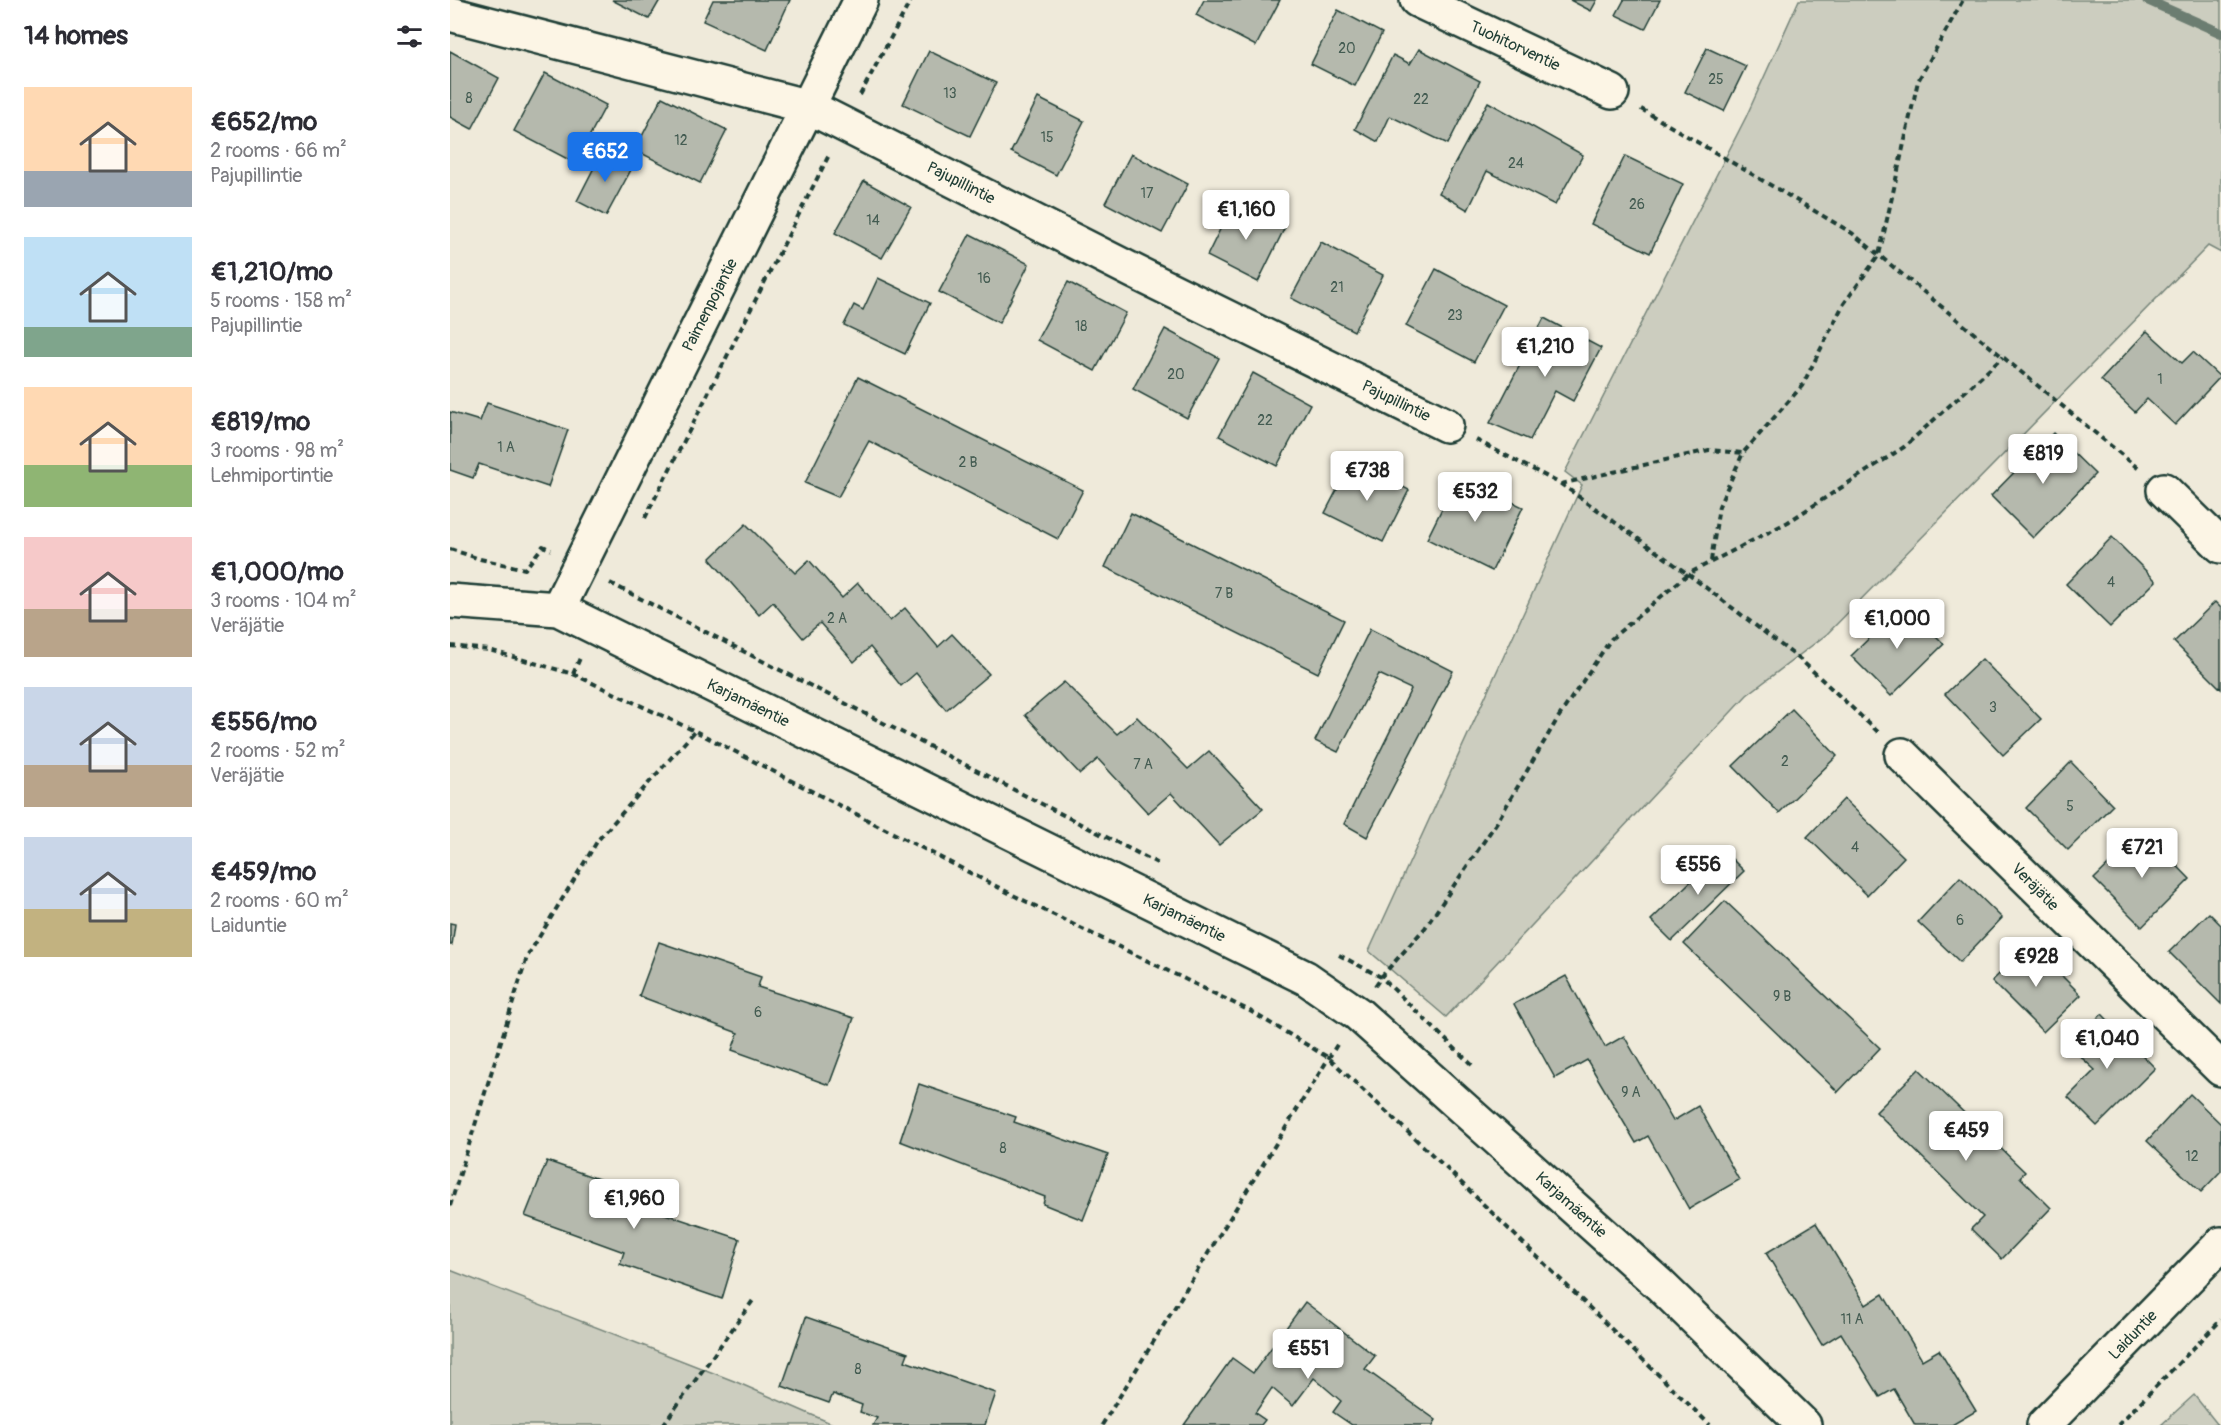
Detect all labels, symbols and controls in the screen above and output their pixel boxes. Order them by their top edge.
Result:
street label: Tuohitorventie [1467,16,1563,76]
text: 14 homes [24,20,128,52]
icon: filters [393,20,426,53]
house number: 20 [1338,40,1356,57]
house number: 25 [1708,71,1724,88]
house number: 13 [943,85,957,102]
house number: 8 [465,90,473,107]
house number: 22 [1413,91,1429,108]
text: €652/mo [210,106,317,138]
icon: home [72,111,144,183]
house number: 15 [1040,129,1054,146]
pin: €652 [569,132,641,183]
house number: 12 [674,132,688,149]
text: 2 rooms · 66 m² [210,138,347,163]
text: €652 [582,139,628,164]
house number: 24 [1508,155,1524,172]
street label: Pajupillintie [924,157,999,209]
text: Pajupillintie [210,163,302,188]
house number: 17 [1141,185,1154,202]
pin: €1,160 [1197,190,1295,241]
house number: 26 [1629,196,1645,213]
text: €1,160 [1216,197,1276,222]
house number: 14 [866,212,880,229]
street label: Paimenpojantie [678,255,742,355]
text: €1,210/mo [210,256,333,288]
icon: home [72,261,144,333]
house number: 16 [977,270,991,287]
house number: 21 [1330,279,1344,296]
text: 5 rooms · 158 m² [210,288,352,313]
house number: 23 [1447,307,1463,324]
text: Pajupillintie [210,313,302,338]
house number: 18 [1075,318,1087,335]
pin: €1,210 [1496,327,1594,378]
text: €1,210 [1516,334,1574,359]
house number: 20 [1167,366,1185,383]
house number: 1 [2157,371,2163,388]
street label: Pajupillintie [1358,376,1434,426]
text: €819/mo [210,406,310,438]
icon: home [72,411,144,483]
house number: 22 [1257,412,1273,429]
pin: €819 [2007,434,2079,485]
text: 3 rooms · 98 m² [210,438,344,463]
house number: 1 A [497,439,515,456]
text: €819 [2022,441,2064,466]
pin: €738 [1331,451,1403,502]
house number: 2 B [959,454,977,471]
text: €738 [1344,458,1390,483]
text: Lehmiportintie [210,463,333,488]
pin: €532 [1439,472,1511,523]
text: €532 [1452,479,1498,504]
text: €1,000/mo [210,556,344,588]
icon: home [72,561,144,633]
house number: 4 [2107,574,2115,591]
house number: 7 B [1215,585,1233,602]
text: 3 rooms · 104 m² [210,588,357,613]
pin: €1,000 [1848,599,1946,650]
text: €1,000 [1863,606,1931,631]
house number: 2 A [827,610,847,627]
text: Veräjätie [210,613,284,638]
street label: Karjamäentie [703,674,793,732]
house number: 3 [1989,699,1997,716]
text: €556/mo [210,706,317,738]
icon: home [72,711,144,783]
text: 2 rooms · 52 m² [210,738,346,763]
house number: 2 [1781,753,1789,770]
house number: 7 A [1133,756,1153,773]
text: Veräjätie [210,763,284,788]
house number: 5 [2066,798,2074,815]
pin: €721 [2106,828,2178,879]
text: €721 [2121,835,2163,860]
house number: 4 [1851,839,1859,856]
pin: €556 [1662,845,1734,896]
text: €556 [1675,852,1721,877]
text: €459/mo [210,856,316,888]
street label: Veräjätie [2007,859,2063,915]
icon: home [72,861,144,933]
text: 2 rooms · 60 m² [210,888,349,913]
street label: Karjamäentie [1139,889,1229,947]
house number: 6 [1956,912,1964,929]
text: Laiduntie [210,913,287,938]
pin: €928 [2000,937,2072,988]
text: €928 [2014,944,2058,969]
house number: 9 B [1773,988,1791,1005]
house number: 6 [754,1004,762,1021]
pin: €1,040 [2058,1019,2156,1070]
text: €1,040 [2074,1026,2140,1051]
house number: 9 A [1621,1084,1641,1101]
pin: €459 [1930,1111,2002,1162]
text: €459 [1943,1118,1989,1143]
house number: 8 [999,1140,1007,1157]
house number: 12 [2185,1148,2199,1165]
street label: Karjamäentie [1531,1168,1611,1242]
pin: €1,960 [585,1179,683,1230]
text: €1,960 [603,1186,665,1211]
street label: Laiduntie [2105,1306,2162,1364]
house number: 11 A [1840,1311,1864,1328]
pin: €551 [1272,1329,1344,1380]
text: €551 [1287,1336,1329,1361]
house number: 8 [854,1361,862,1378]

